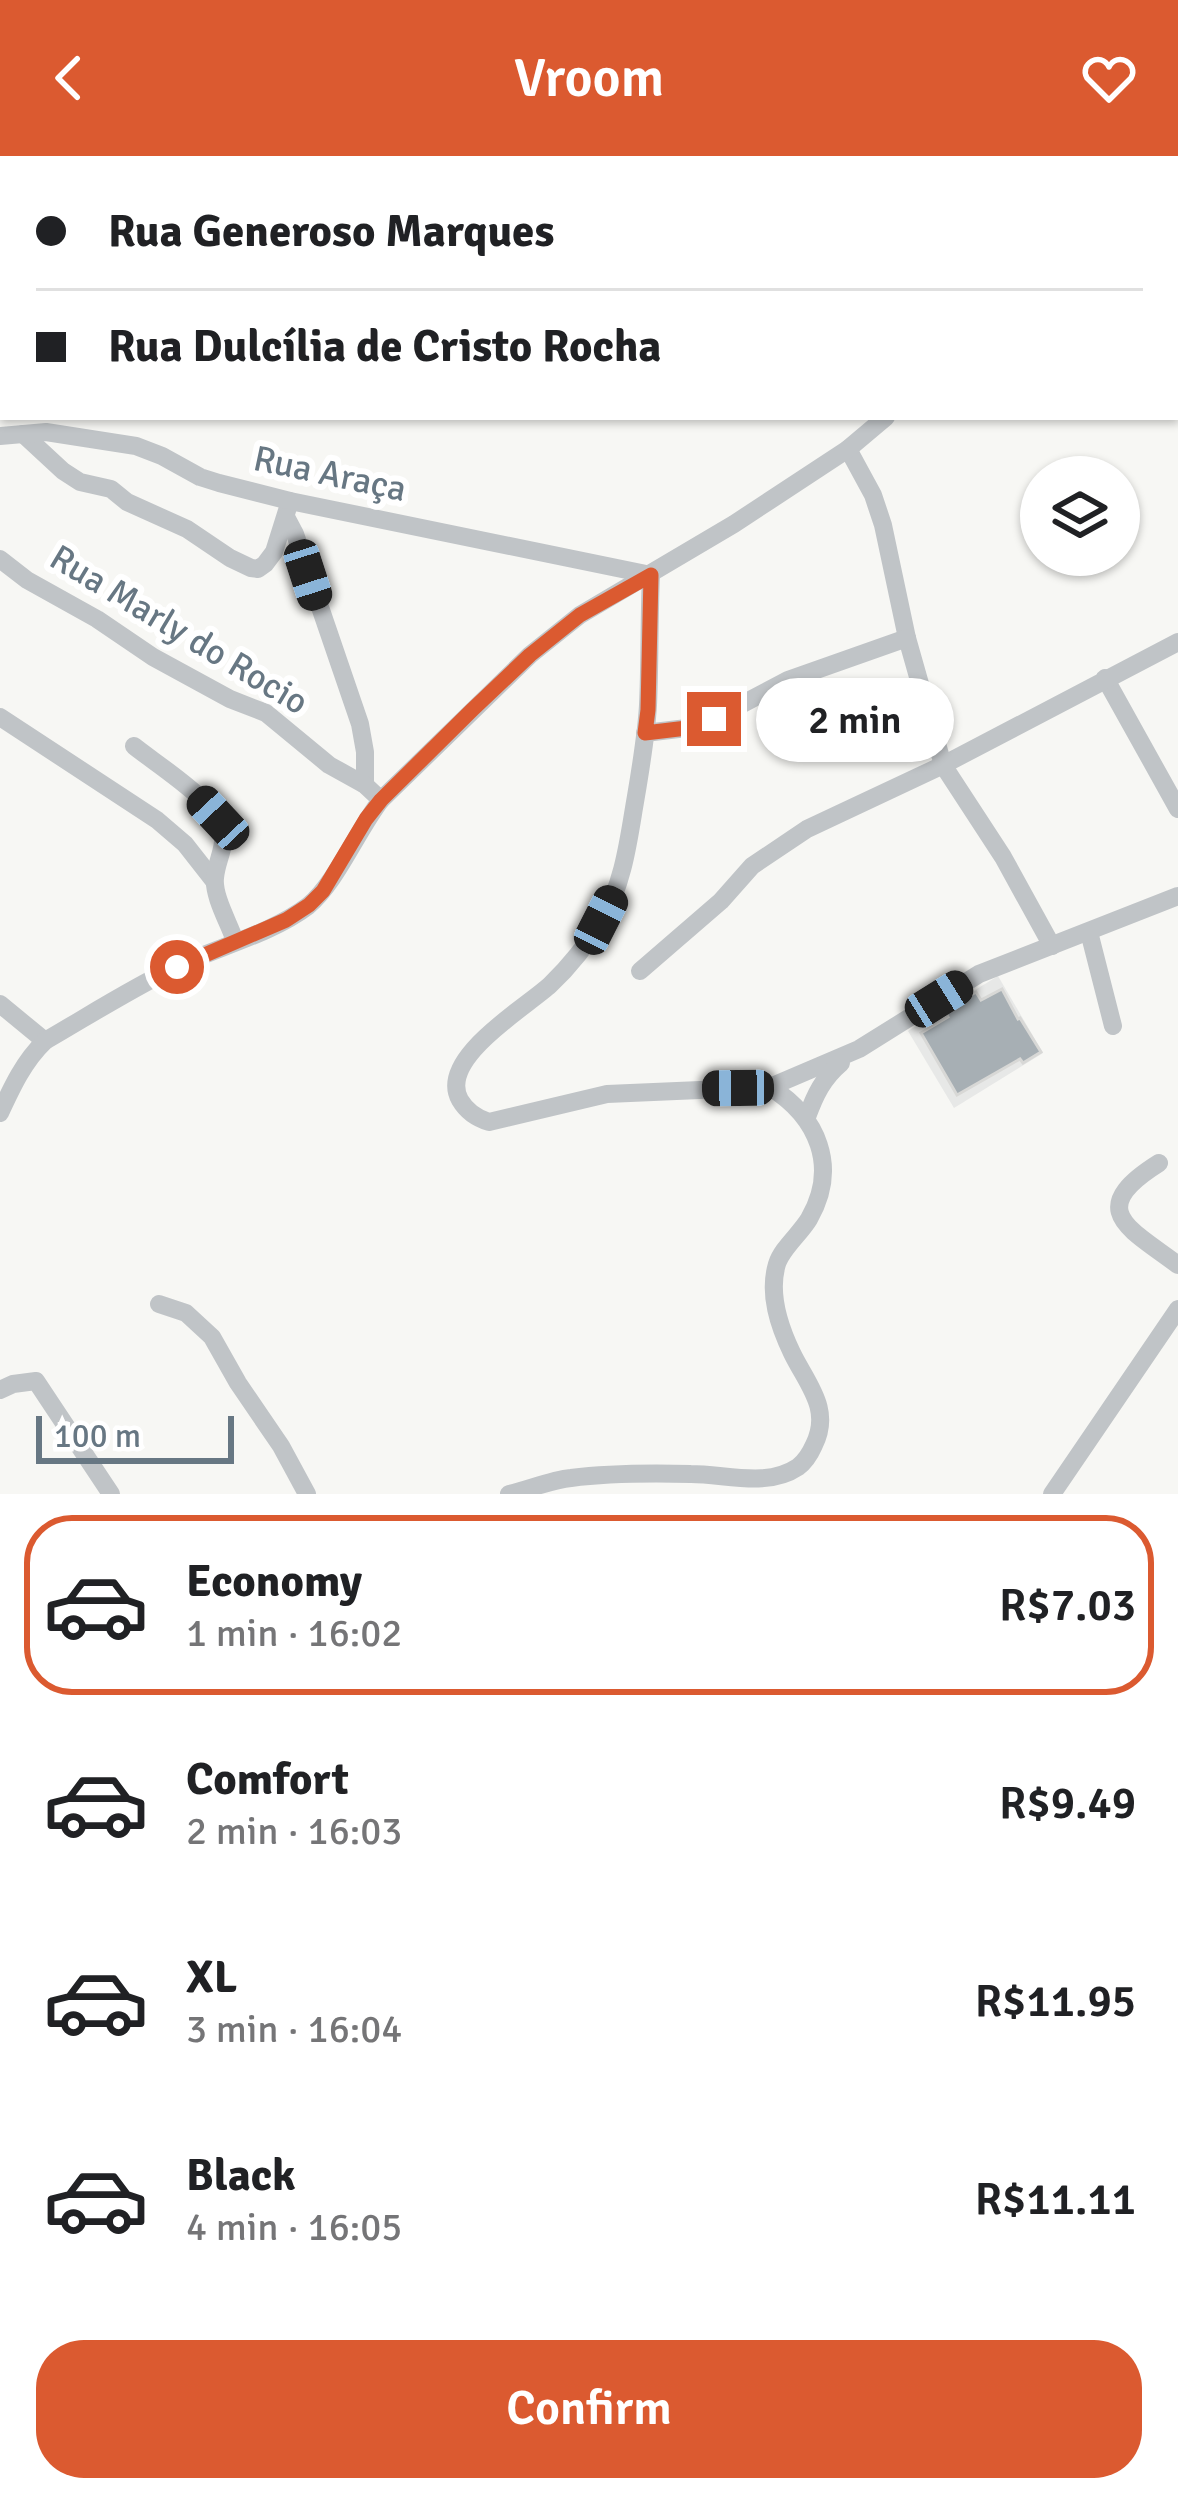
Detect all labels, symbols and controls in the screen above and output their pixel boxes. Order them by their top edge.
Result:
icon: back [36,45,102,111]
text: Vroom [514,45,664,112]
icon: heart [1076,45,1142,111]
text: Rua Generoso Marques [108,204,554,259]
text: Rua Dulcília de Cristo Rocha [108,319,661,374]
street label: Rua Araça [249,436,411,512]
map controls [1020,456,1140,576]
button: layers [1020,456,1140,576]
street label: Rua Marly do Rocio [42,535,316,725]
car [280,535,336,615]
callout: 2 min [756,677,954,761]
route end [687,692,741,746]
text: 2 min [808,696,902,744]
car [180,779,256,857]
car [569,880,633,960]
route start [150,940,204,994]
car [899,965,979,1033]
car [702,1069,774,1107]
scale bar [36,1410,234,1463]
text: 100 m [54,1416,141,1457]
icon: car [42,1551,150,1659]
text: Economy [186,1554,362,1609]
text: R$7.03 [999,1578,1136,1633]
text: 1 min · 16:02 [186,1609,402,1657]
icon: car [42,1749,150,1857]
text: Comfort [186,1752,349,1807]
text: R$9.49 [999,1776,1136,1831]
text: 2 min · 16:03 [186,1807,402,1855]
icon: car [42,1947,150,2055]
text: XL [186,1950,237,2005]
text: R$11.95 [975,1974,1136,2029]
text: 3 min · 16:04 [186,2005,402,2053]
icon: car [42,2145,150,2253]
text: Black [186,2148,296,2203]
text: R$11.11 [975,2172,1136,2227]
text: 4 min · 16:05 [186,2203,402,2251]
button: Confirm [36,2340,1142,2478]

